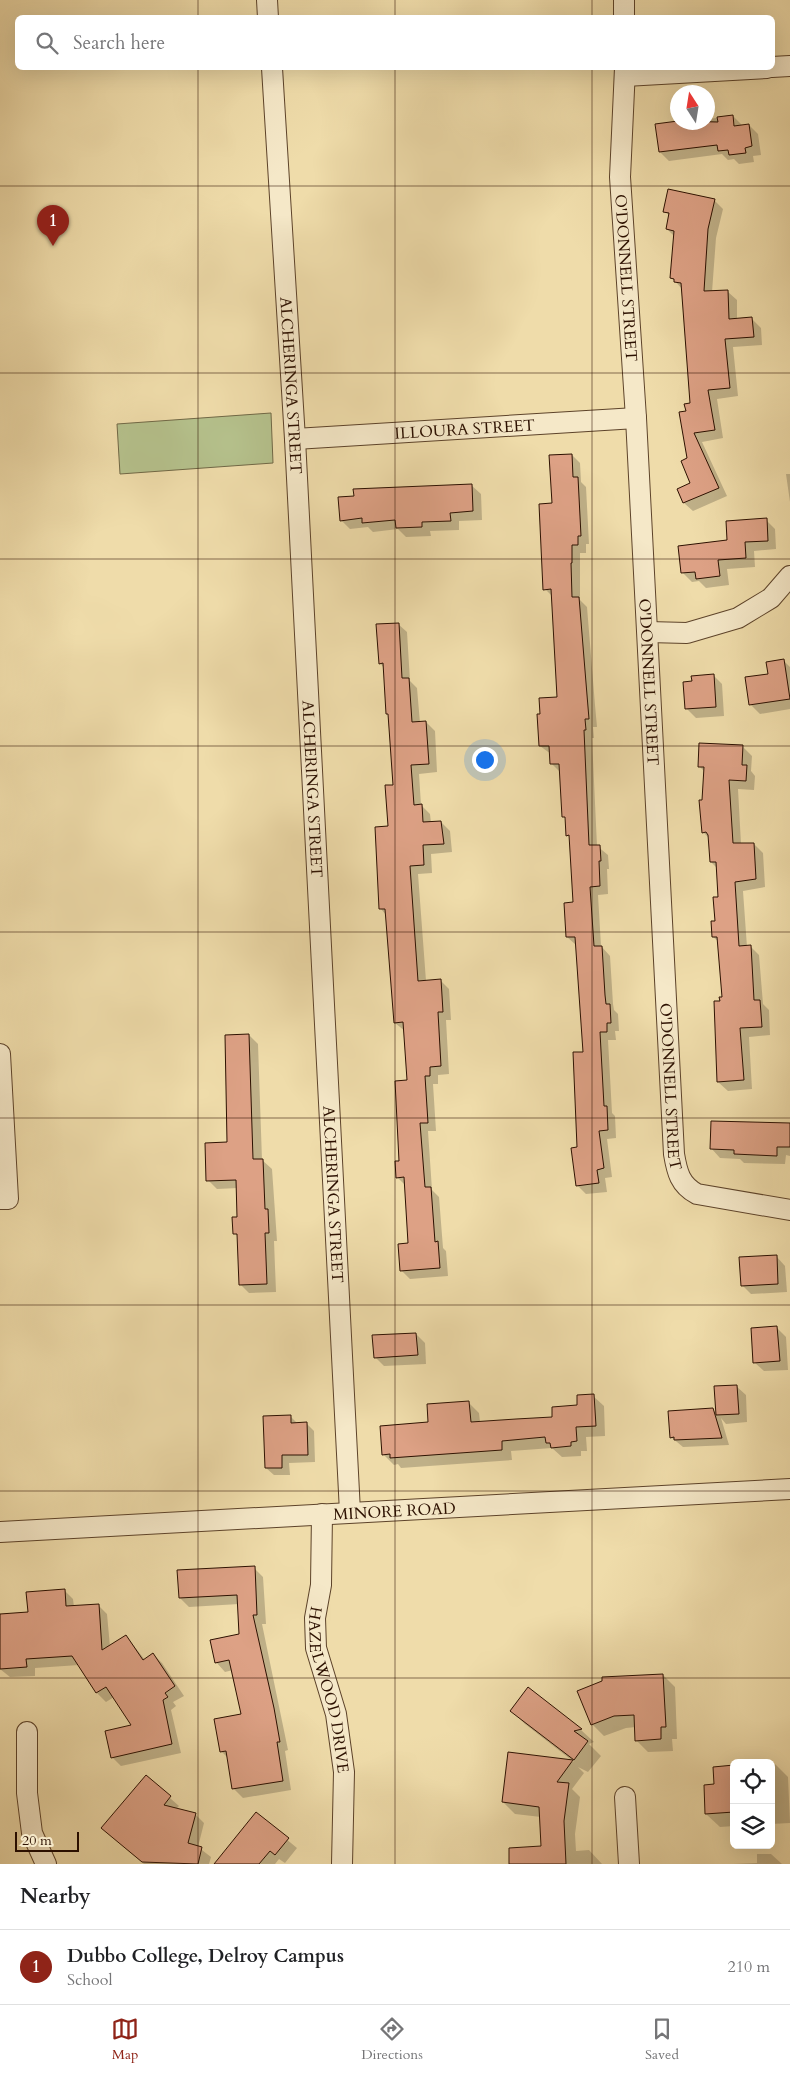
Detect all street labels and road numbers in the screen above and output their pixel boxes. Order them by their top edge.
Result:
street label: O'DONNELL STREET [609,193,642,362]
street label: ALCHERINGA STREET [274,296,307,475]
street label: ILLOURA STREET [394,414,536,445]
street label: O'DONNELL STREET [633,598,664,767]
street label: ALCHERINGA STREET [296,700,327,878]
street label: O'DONNELL STREET [654,1002,687,1173]
street label: ALCHERINGA STREET [317,1105,348,1284]
street label: MINORE ROAD [333,1497,456,1526]
street label: HAZELWOOD DRIVE [303,1605,354,1774]

